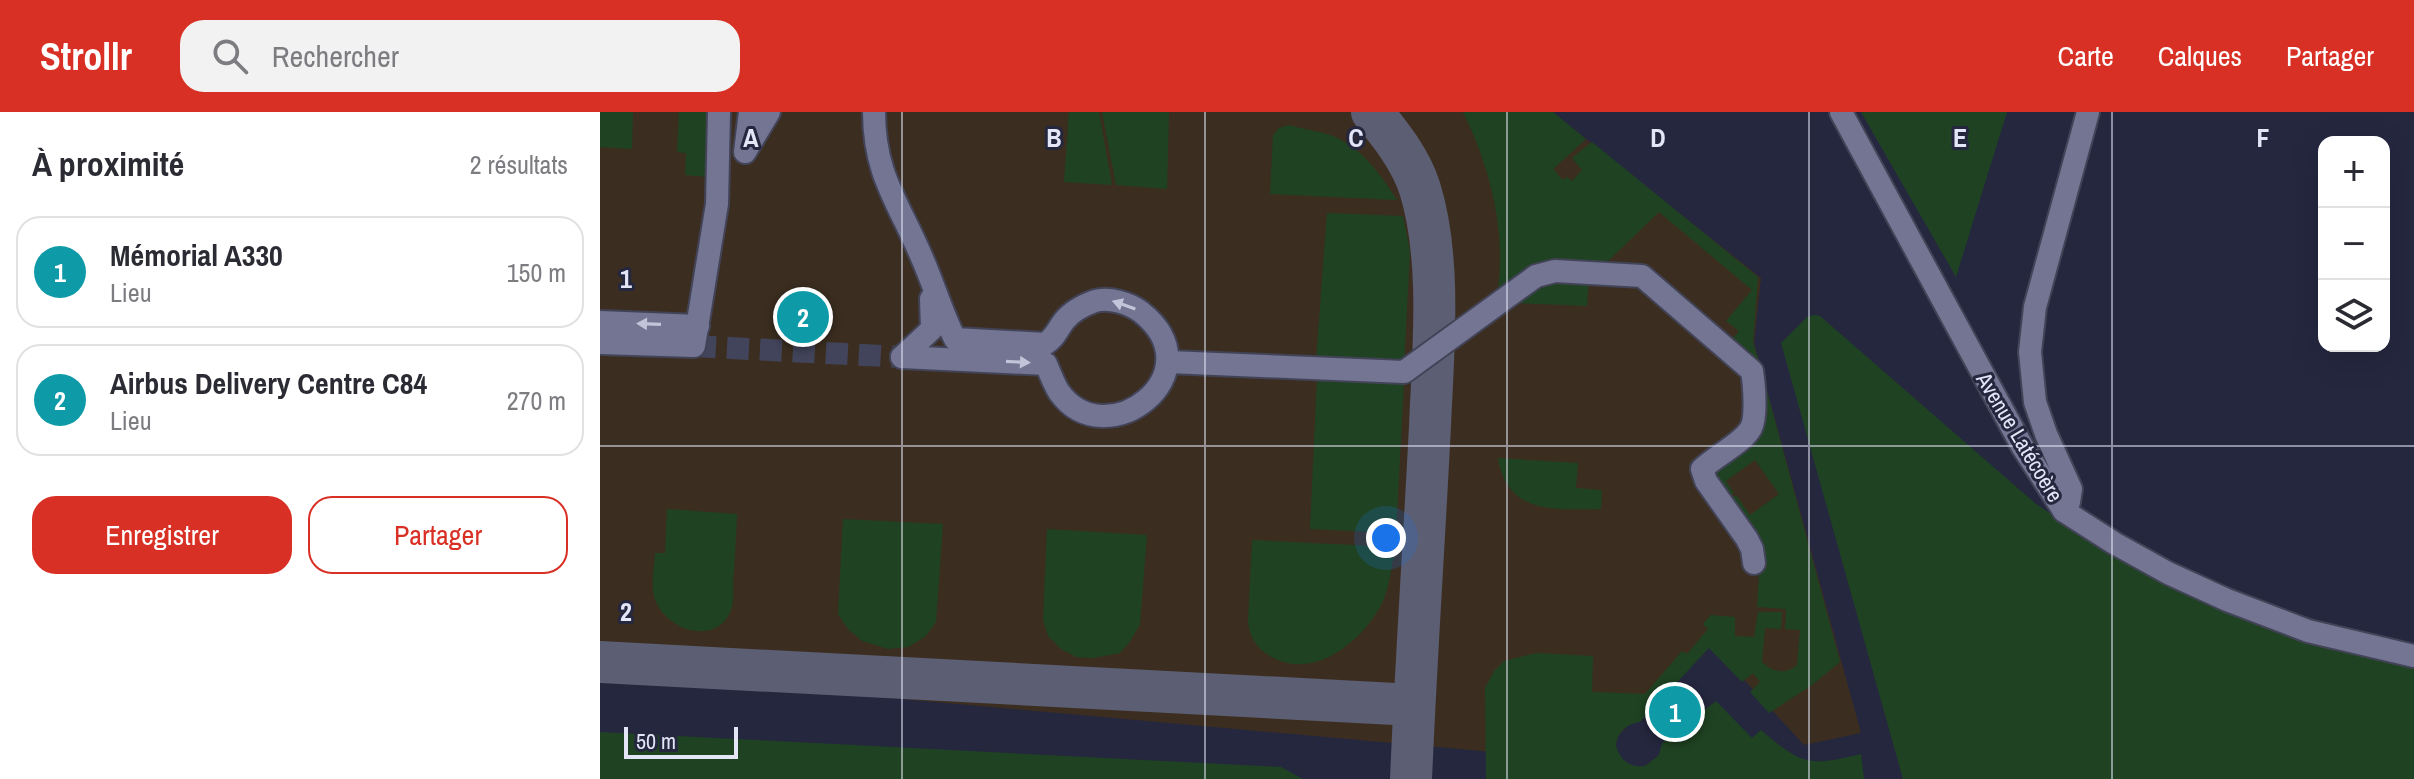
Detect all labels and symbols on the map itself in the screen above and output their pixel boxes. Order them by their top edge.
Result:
text: A [743,120,759,155]
text: B [1046,120,1062,155]
text: C [1348,120,1364,155]
text: D [1650,120,1666,155]
text: E [1953,120,1967,155]
text: F [2256,120,2270,155]
text: 1 [620,261,632,296]
pin: 2 [777,287,829,347]
one-way arrow [1112,298,1136,310]
one-way arrow [636,317,661,330]
one-way arrow [1006,356,1031,369]
street label: Avenue Latécoère [1969,366,2070,507]
your location [1366,518,1406,558]
text: 2 [620,594,632,629]
pin: 1 [1649,682,1701,742]
scale bar [624,723,738,759]

